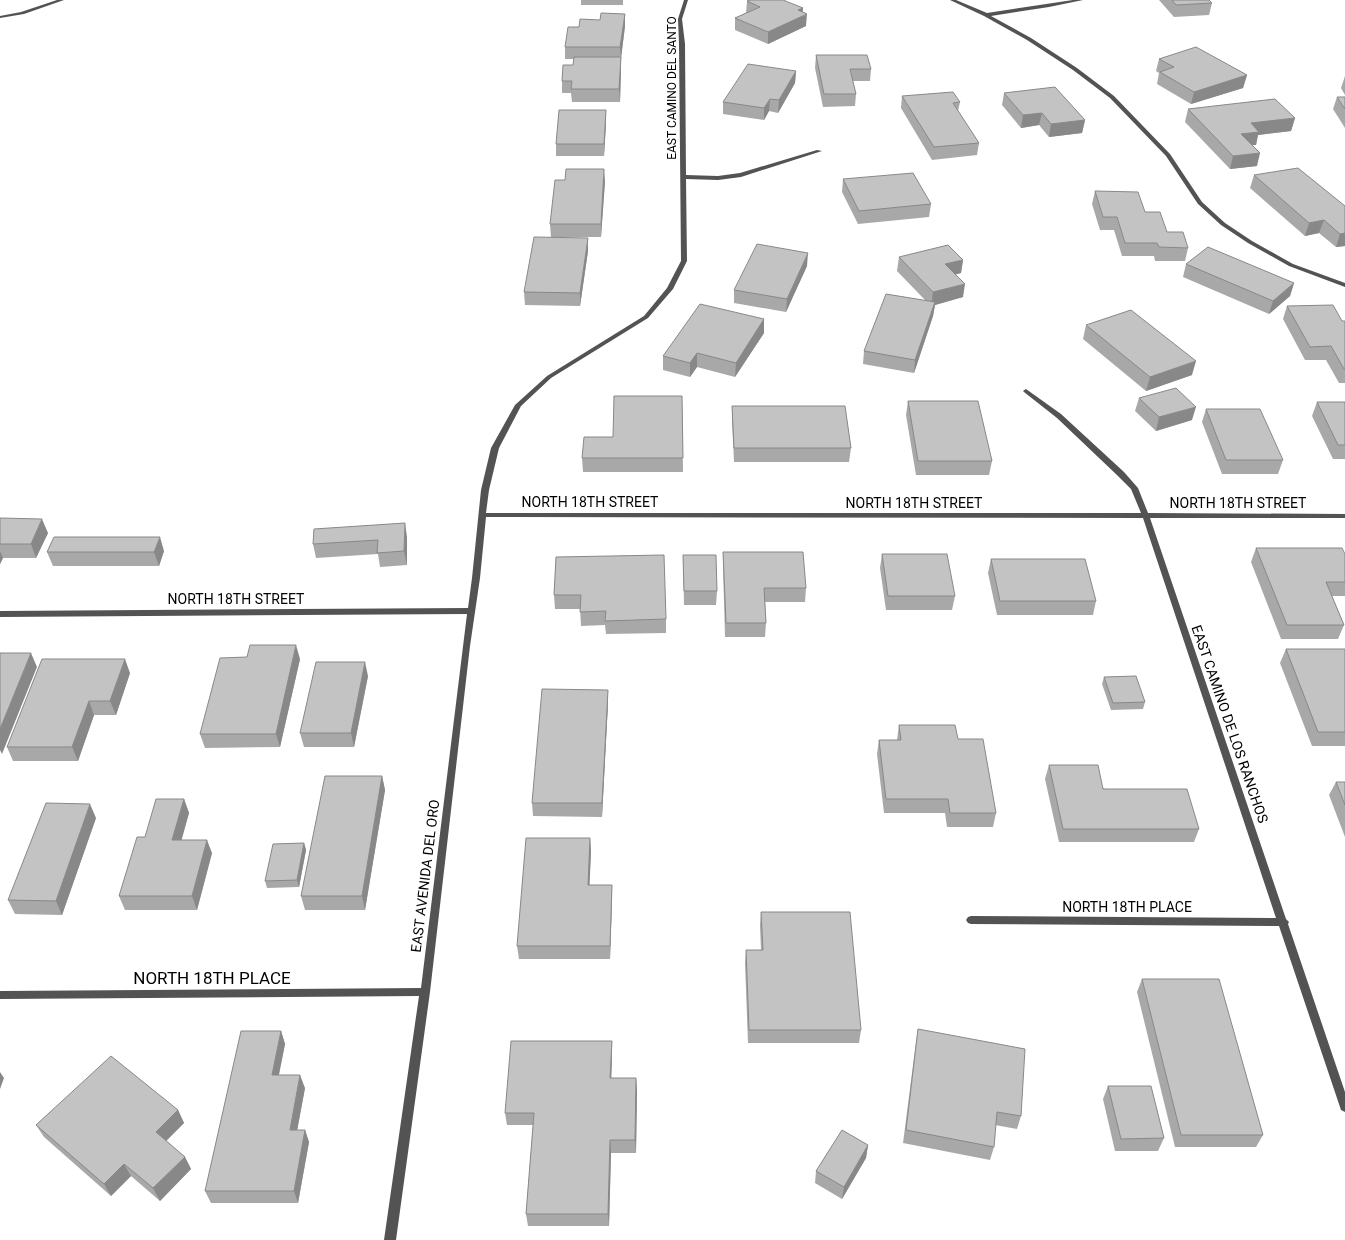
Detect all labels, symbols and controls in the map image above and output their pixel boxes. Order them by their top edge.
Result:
street label: EAST CAMINO DEL SANTO [665,16,679,160]
street label: NORTH 18TH STREET [522,494,659,510]
street label: NORTH 18TH STREET [846,495,983,511]
street label: NORTH 18TH STREET [1170,495,1307,511]
street label: NORTH 18TH STREET [168,591,305,607]
street label: EAST CAMINO DE LOS RANCHOS [1189,623,1271,825]
street label: EAST AVENIDA DEL ORO [408,799,442,953]
street label: NORTH 18TH PLACE [1062,899,1192,915]
street label: NORTH 18TH PLACE [133,968,291,988]

